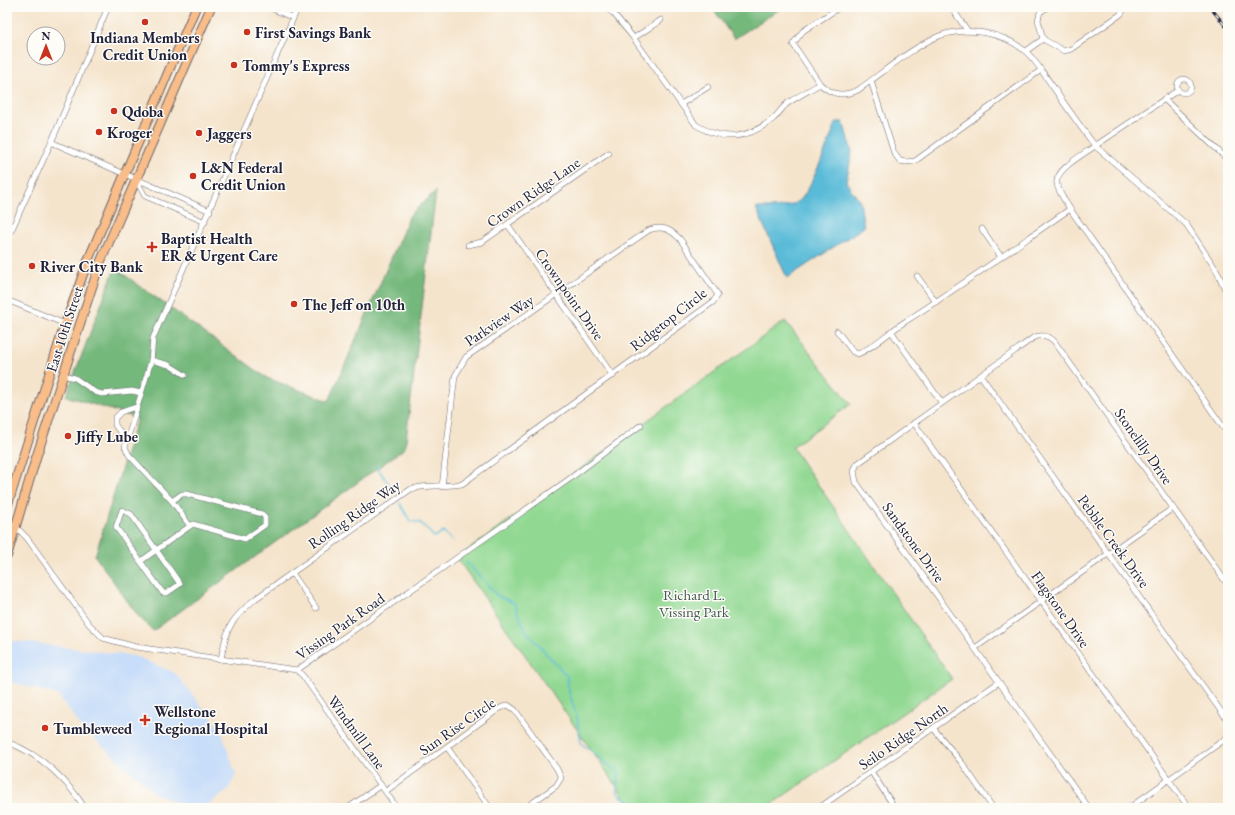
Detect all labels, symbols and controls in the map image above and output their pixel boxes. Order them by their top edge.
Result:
marker: Indiana Members Credit Union [140,17,150,27]
place label: First Savings Bank [255,23,372,42]
north arrow [26,26,66,66]
marker: First Savings Bank [242,27,252,37]
place label: Indiana Members Credit Union [90,28,200,64]
text: N [42,29,51,43]
place label: Tommy's Express [242,56,350,75]
marker: Tommy's Express [229,60,239,70]
place label: Qdoba [122,102,164,121]
marker: Qdoba [109,106,119,116]
place label: Kroger [107,123,153,142]
place label: Jaggers [205,124,252,143]
marker: Kroger [94,127,104,137]
marker: Jaggers [194,128,204,138]
street label: Crown Ridge Lane [483,153,584,231]
place label: L&N Federal Credit Union [201,158,286,194]
marker: L&N Federal Credit Union [188,171,198,181]
place label: Baptist Health ER & Urgent Care [161,229,278,265]
marker: Baptist Health ER & Urgent Care [146,241,158,253]
street label: Crownpoint Drive [531,244,609,344]
place label: River City Bank [40,257,144,276]
marker: River City Bank [27,261,37,271]
street label: East 10th Street [41,283,87,374]
street label: Ridgetop Circle [626,283,710,355]
street label: Parkview Way [461,290,538,350]
place label: The Jeff on 10th [302,295,406,314]
marker: The Jeff on 10th [289,299,299,309]
street label: Stonelilly Drive [1111,404,1177,488]
place label: Jiffy Lube [74,427,138,446]
marker: Jiffy Lube [63,431,73,441]
street label: Rolling Ridge Way [304,475,404,553]
street label: Pebble Creek Drive [1074,491,1154,591]
street label: Sandstone Drive [879,498,949,586]
street label: Flagstone Drive [1028,567,1095,651]
park label: Richard L. Vissing Park [659,585,730,621]
street label: Vissing Park Road [292,588,388,664]
street label: Windmill Lane [324,691,390,773]
street label: Sun Rise Circle [415,693,499,759]
street label: Seilo Ridge North [855,698,952,774]
place label: Wellstone Regional Hospital [154,702,269,738]
marker: Wellstone Regional Hospital [139,714,151,726]
place label: Tumbleweed [53,719,133,738]
marker: Tumbleweed [40,723,50,733]

